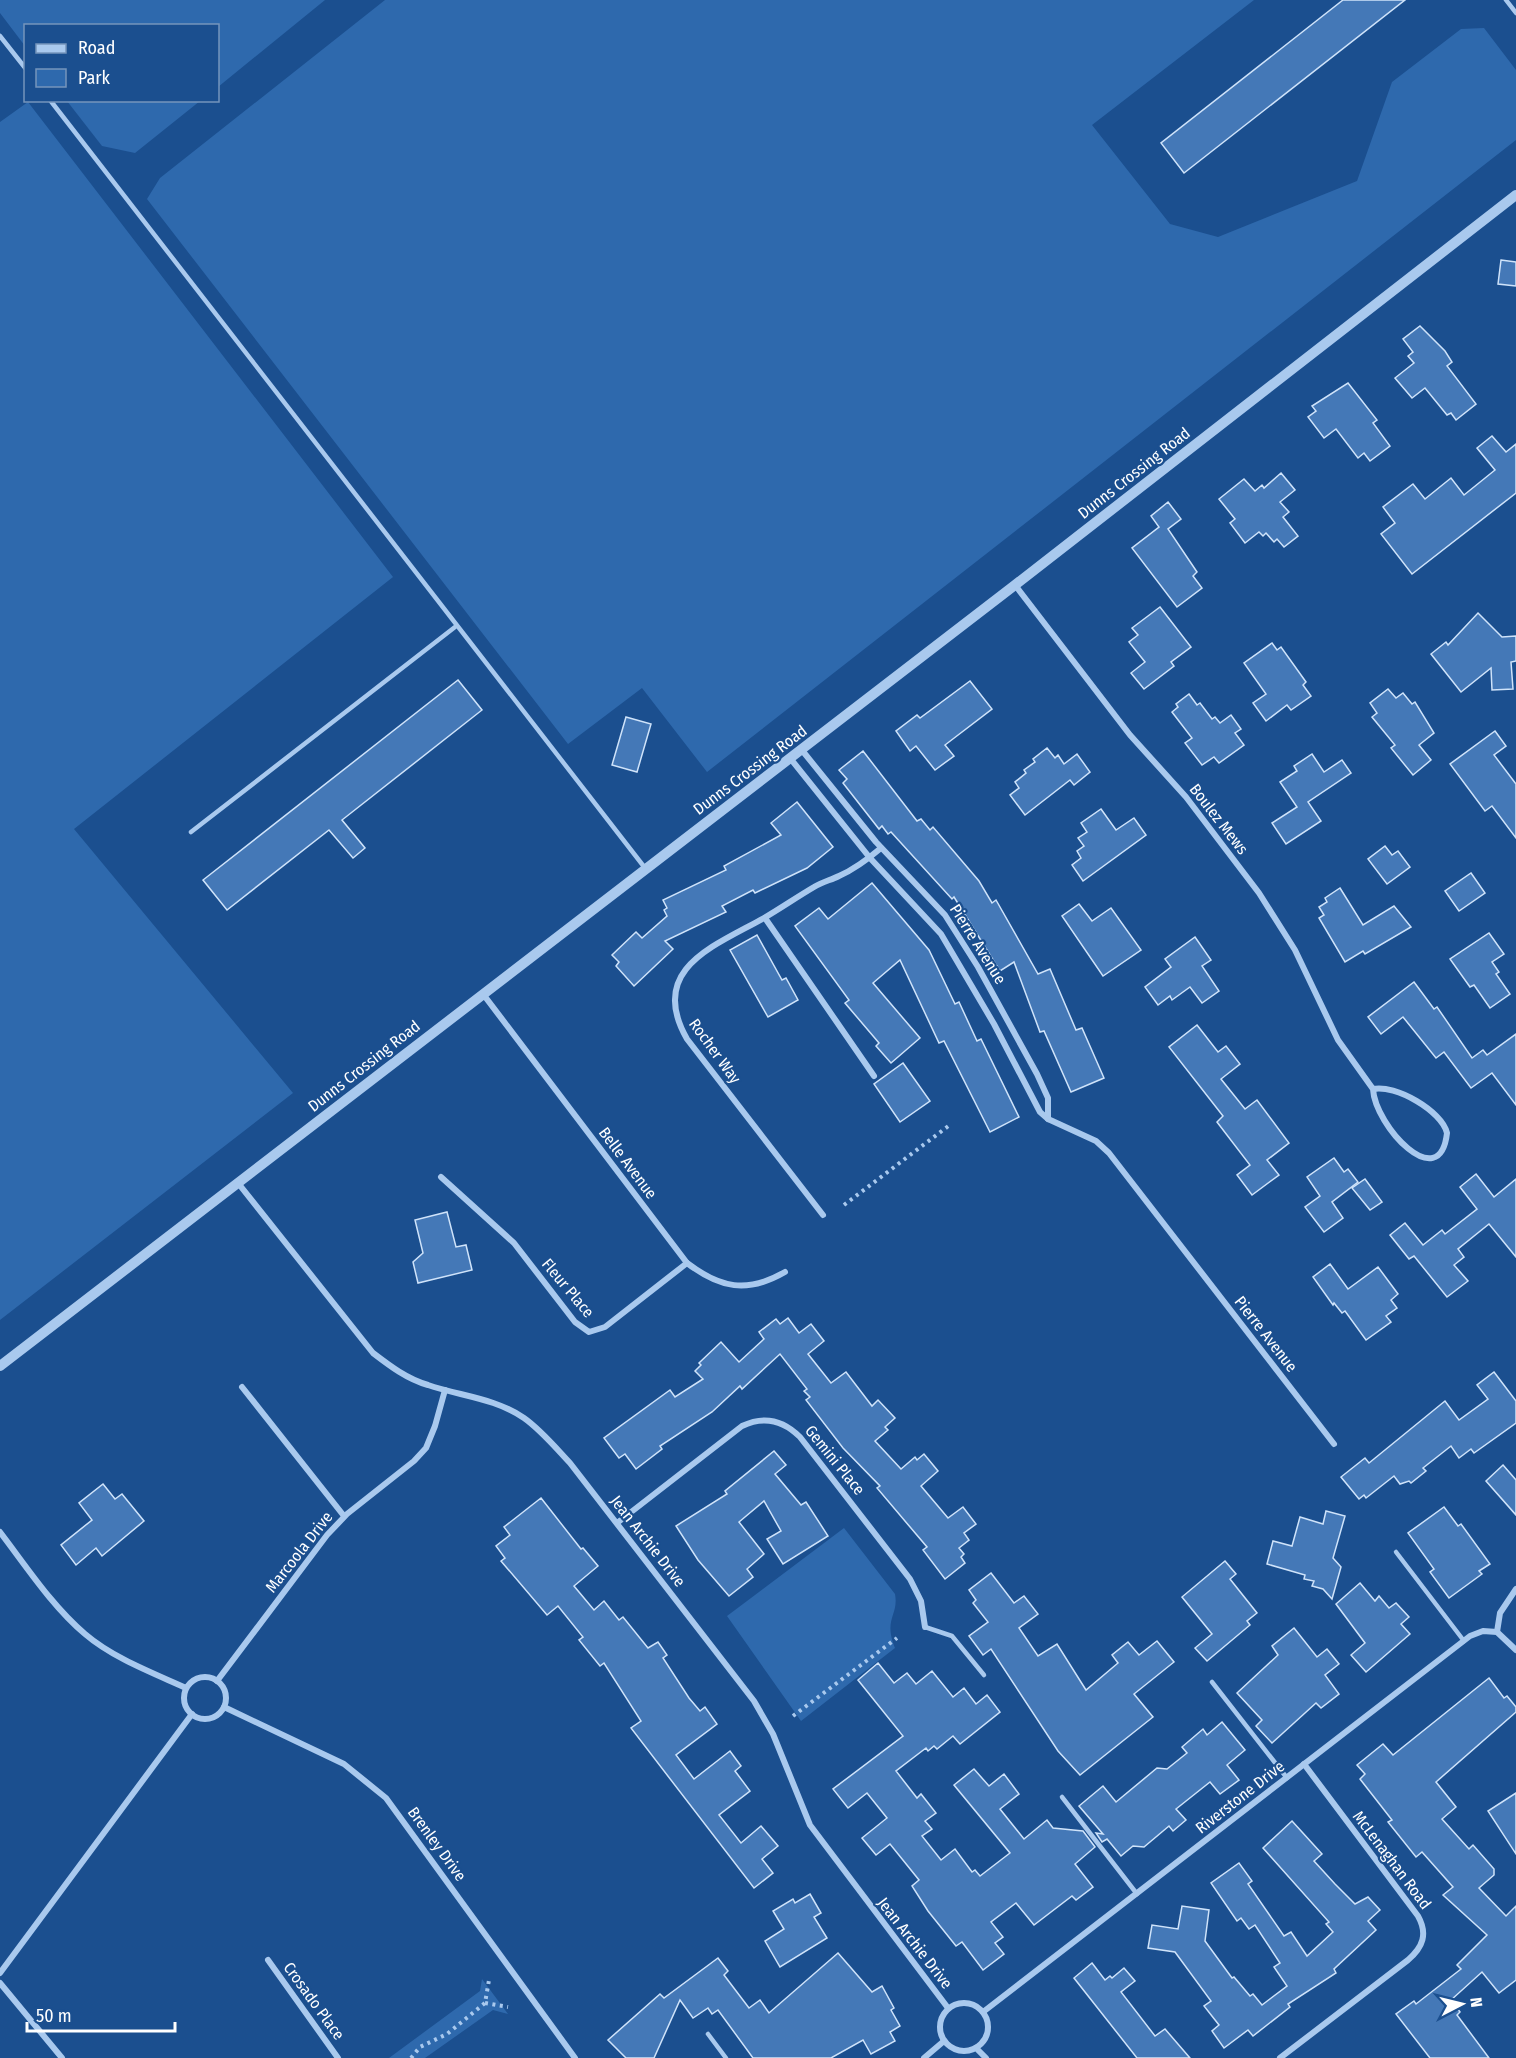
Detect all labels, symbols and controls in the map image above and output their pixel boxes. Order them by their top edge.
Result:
legend [24,24,219,102]
text: Road [78,37,115,59]
text: Park [78,67,111,89]
street label: Dunns Crossing Road [1074,423,1194,523]
street label: Dunns Crossing Road [690,721,810,819]
street label: Boulez Mews [1186,780,1252,858]
street label: Pierre Avenue [946,900,1010,988]
street label: Rocher Way [685,1015,745,1088]
street label: Dunns Crossing Road [304,1016,424,1116]
street label: Belle Avenue [595,1123,661,1203]
street label: Fleur Place [538,1255,598,1321]
street label: Pierre Avenue [1231,1292,1301,1376]
street label: Gemini Place [801,1421,869,1499]
street label: Jean Archie Drive [606,1492,690,1590]
street label: Marcoola Drive [262,1508,337,1596]
street label: Riverstone Drive [1192,1756,1288,1838]
street label: Brenley Drive [404,1803,470,1885]
street label: McLenaghan Road [1349,1807,1435,1913]
street label: Jean Archie Drive [873,1894,957,1992]
street label: Crosado Place [279,1958,349,2044]
north arrow [1432,1974,1492,2034]
scale bar [27,1995,176,2033]
text: N [1466,1996,1486,2008]
text: 50 m [36,2005,72,2027]

